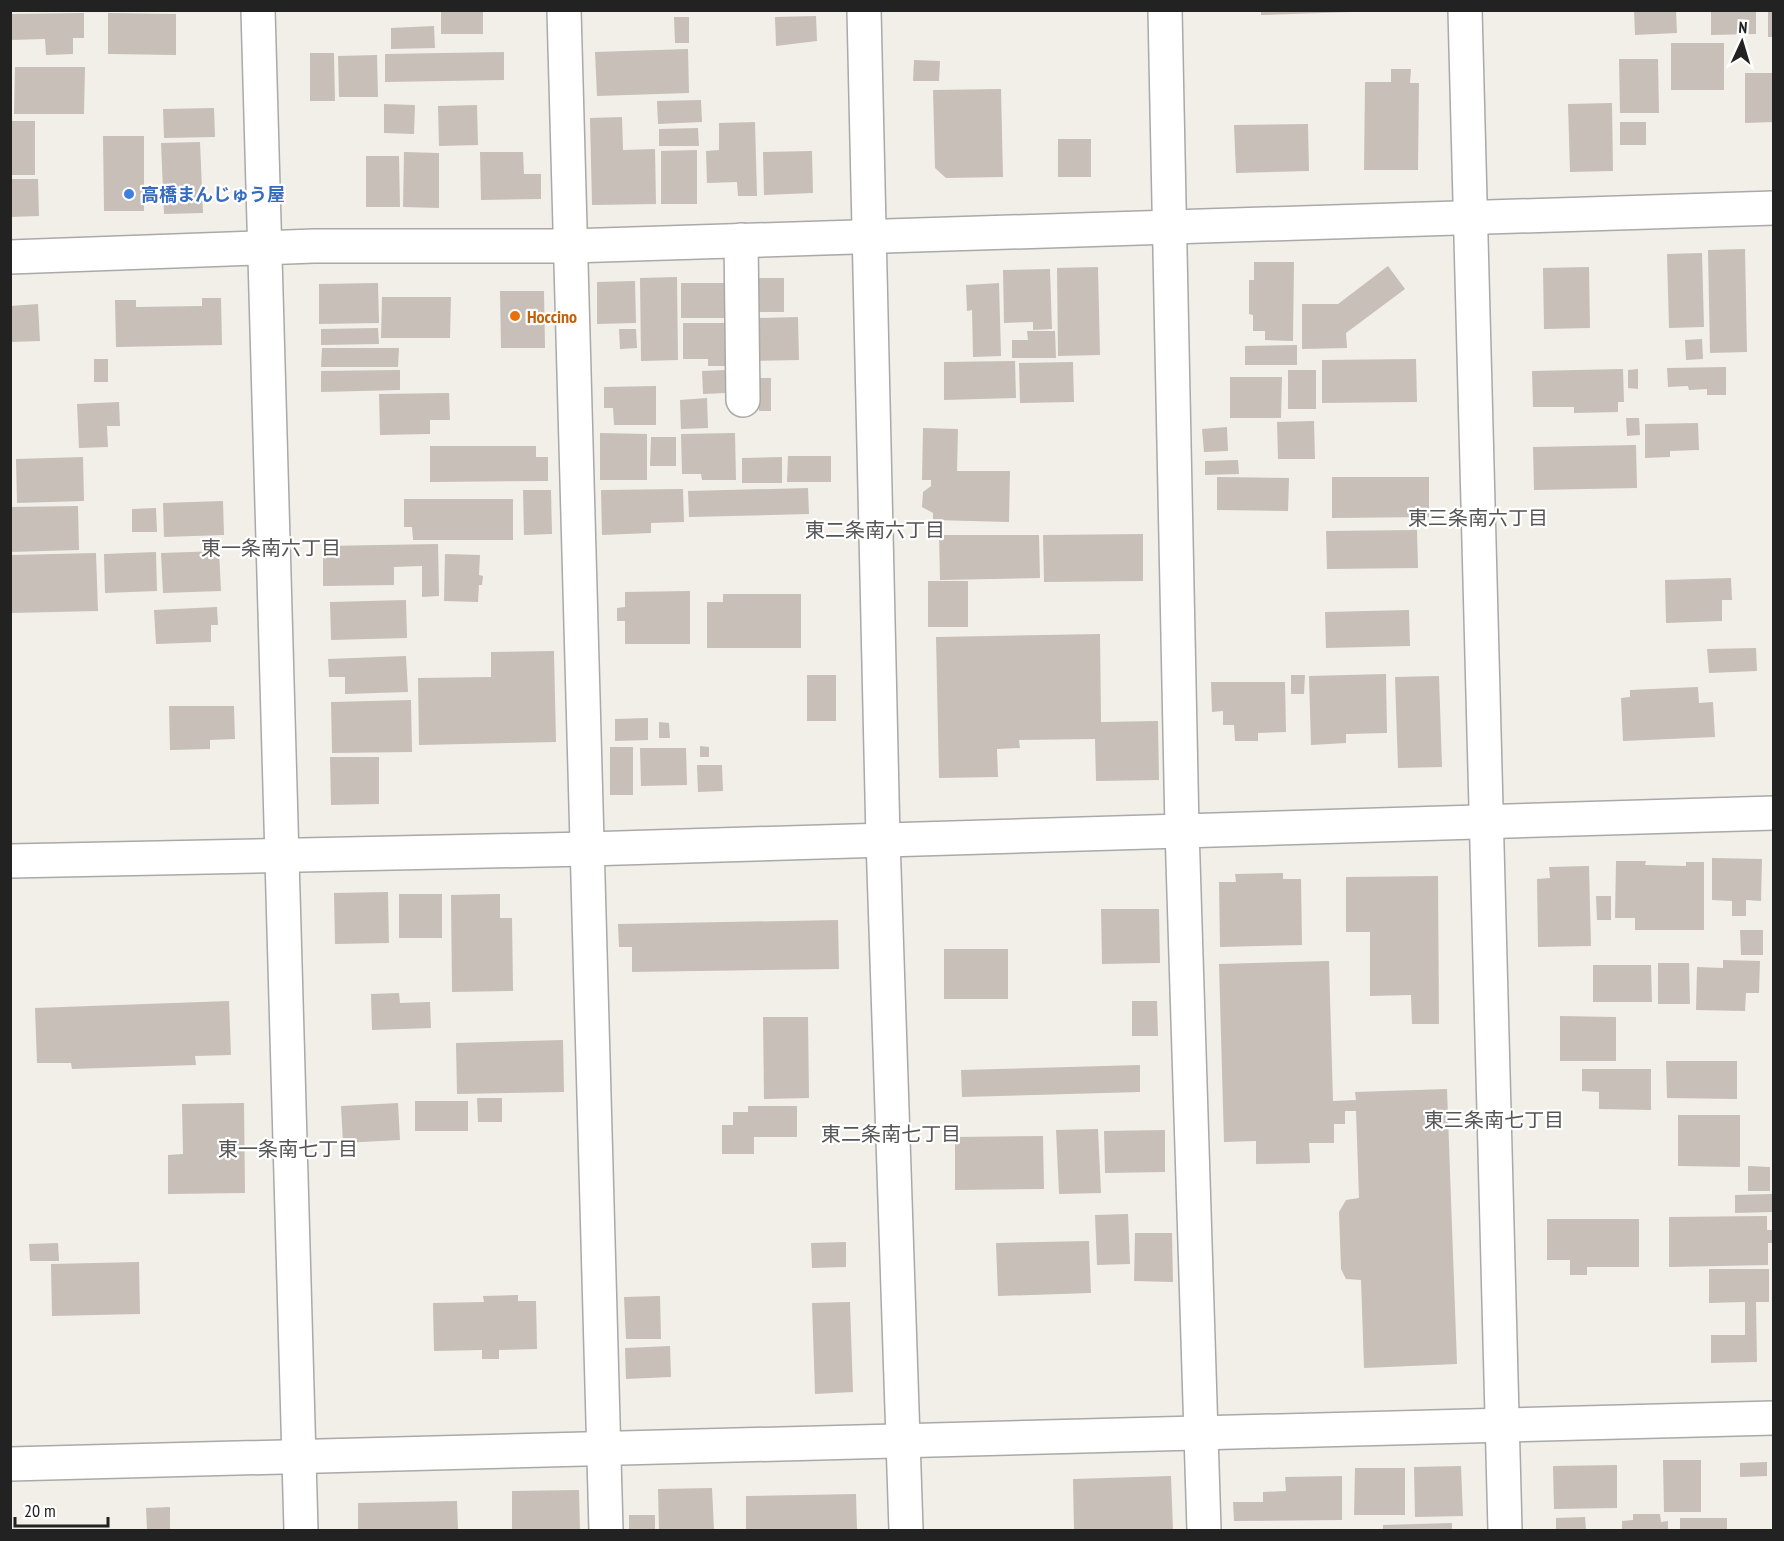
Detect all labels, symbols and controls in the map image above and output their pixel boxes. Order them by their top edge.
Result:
north arrow [1712,12,1772,72]
text: N [1738,17,1748,37]
place label: 高橋まんじゅう屋 [141,183,285,206]
marker: 高橋まんじゅう屋 [122,187,136,201]
place label: Hoccino [527,305,577,328]
marker: Hoccino [508,309,522,323]
district label: 東三条南六丁目 [1408,505,1548,531]
district label: 東二条南六丁目 [805,517,945,543]
district label: 東一条南六丁目 [201,535,341,561]
district label: 東三条南七丁目 [1424,1107,1564,1133]
district label: 東二条南七丁目 [821,1121,961,1147]
district label: 東一条南七丁目 [218,1136,358,1162]
scale bar [15,1490,108,1528]
text: 20 m [24,1499,56,1522]

